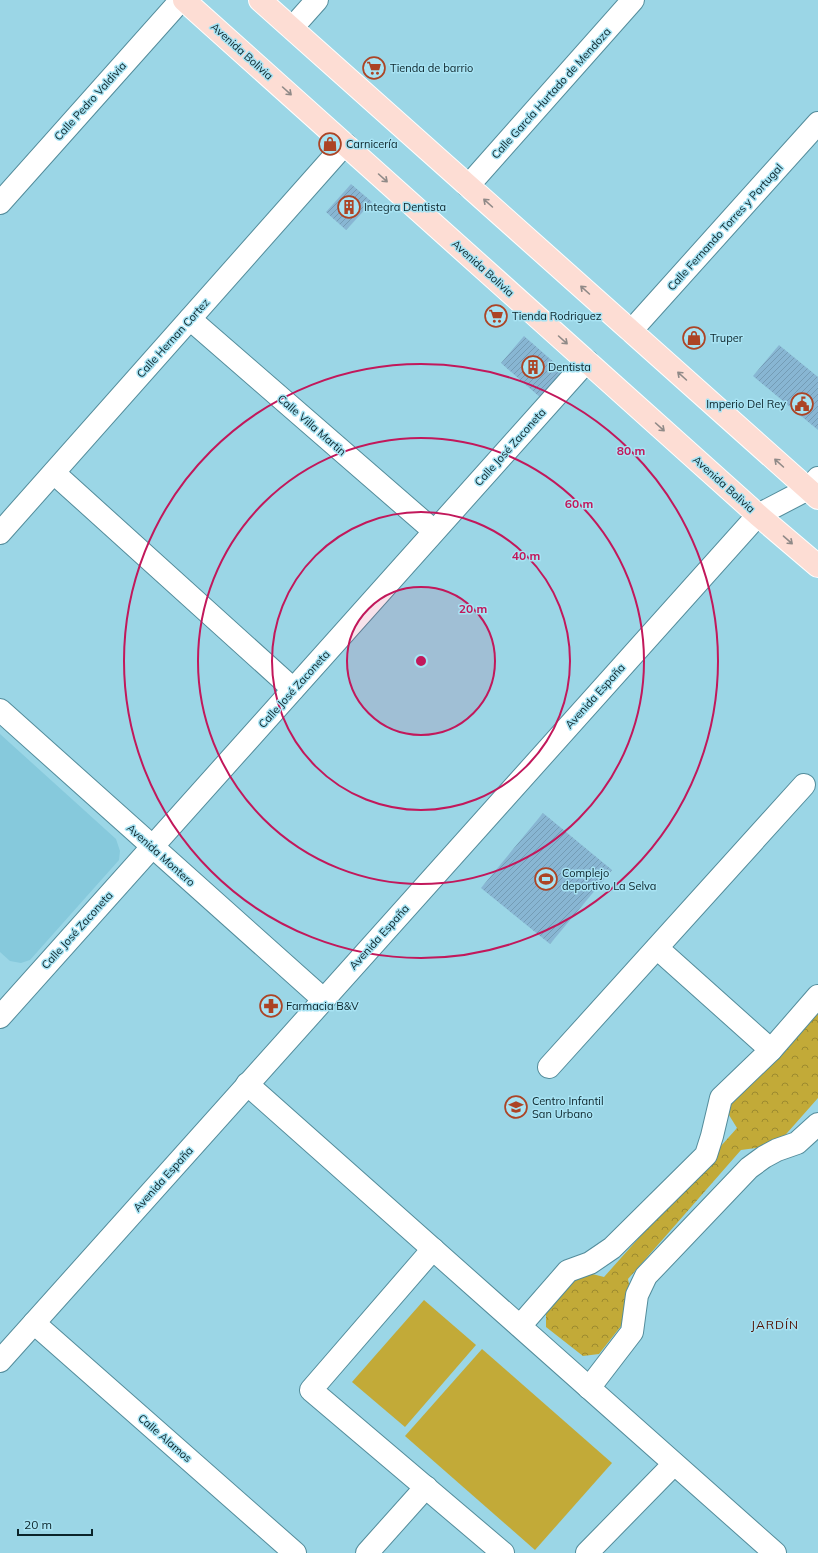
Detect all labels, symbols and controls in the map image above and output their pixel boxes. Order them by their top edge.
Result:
street label: Avenida Bolivia [208,19,276,83]
street label: Calle García Hurtado de Mendoza [488,24,614,162]
supermarket icon: Tienda de barrio [361,55,387,81]
street label: Calle Pedro Valdivia [51,59,129,143]
place label: Tienda de barrio [390,61,473,75]
one-way arrow [281,87,292,96]
shop icon: Carnicería [317,131,343,157]
place label: Carnicería [346,137,398,151]
street label: Calle Fernando Torres y Portugal [664,161,786,293]
one-way arrow [378,173,388,182]
building icon: Integra Dentista [336,194,362,220]
one-way arrow [483,199,493,208]
place label: Integra Dentista [364,200,446,214]
street label: Avenida Bolivia [449,236,517,300]
one-way arrow [580,285,590,295]
street label: Calle Hernan Cortez [134,295,213,381]
supermarket icon: Tienda Rodriguez [483,303,509,329]
place label: Tienda Rodriguez [512,309,602,323]
shop icon: Truper [681,325,707,351]
place label: Truper [710,331,743,345]
one-way arrow [558,335,569,344]
building icon: Dentista [520,354,546,380]
place label: Dentista [548,360,591,374]
one-way arrow [677,372,687,381]
street label: Calle Villa Martin [275,391,349,459]
public building icon: Imperio Del Rey [789,391,815,417]
place label: Imperio Del Rey [706,397,786,411]
street label: Calle José Zaconeta [471,405,549,489]
one-way arrow [655,422,665,431]
text: 80 m [617,443,645,458]
street label: Avenida Bolivia [690,452,758,516]
one-way arrow [774,458,784,467]
text: 60 m [565,496,593,511]
one-way arrow [783,536,793,545]
text: 40 m [512,548,540,563]
text: 20 m [459,601,487,616]
street label: Calle José Zaconeta [255,647,333,731]
centre of rings [414,654,428,668]
street label: Avenida España [562,661,628,731]
street label: Avenida Montero [124,821,198,889]
sports icon: Complejo deportivo La Selva [533,866,559,892]
place label: Complejo deportivo La Selva [562,866,656,893]
street label: Calle José Zaconeta [38,888,116,972]
street label: Avenida España [346,902,412,972]
pharmacy icon: Farmacia B&V [258,993,284,1019]
place label: Farmacia B&V [286,999,359,1013]
school or university icon: Centro Infantil San Urbano [503,1094,529,1120]
place label: Centro Infantil San Urbano [532,1094,604,1121]
street label: Avenida España [130,1144,196,1214]
district label: JARDÍN [751,1317,799,1332]
street label: Calle Alamos [135,1411,195,1465]
scale bar [18,1511,92,1537]
text: 20 m [24,1517,52,1532]

